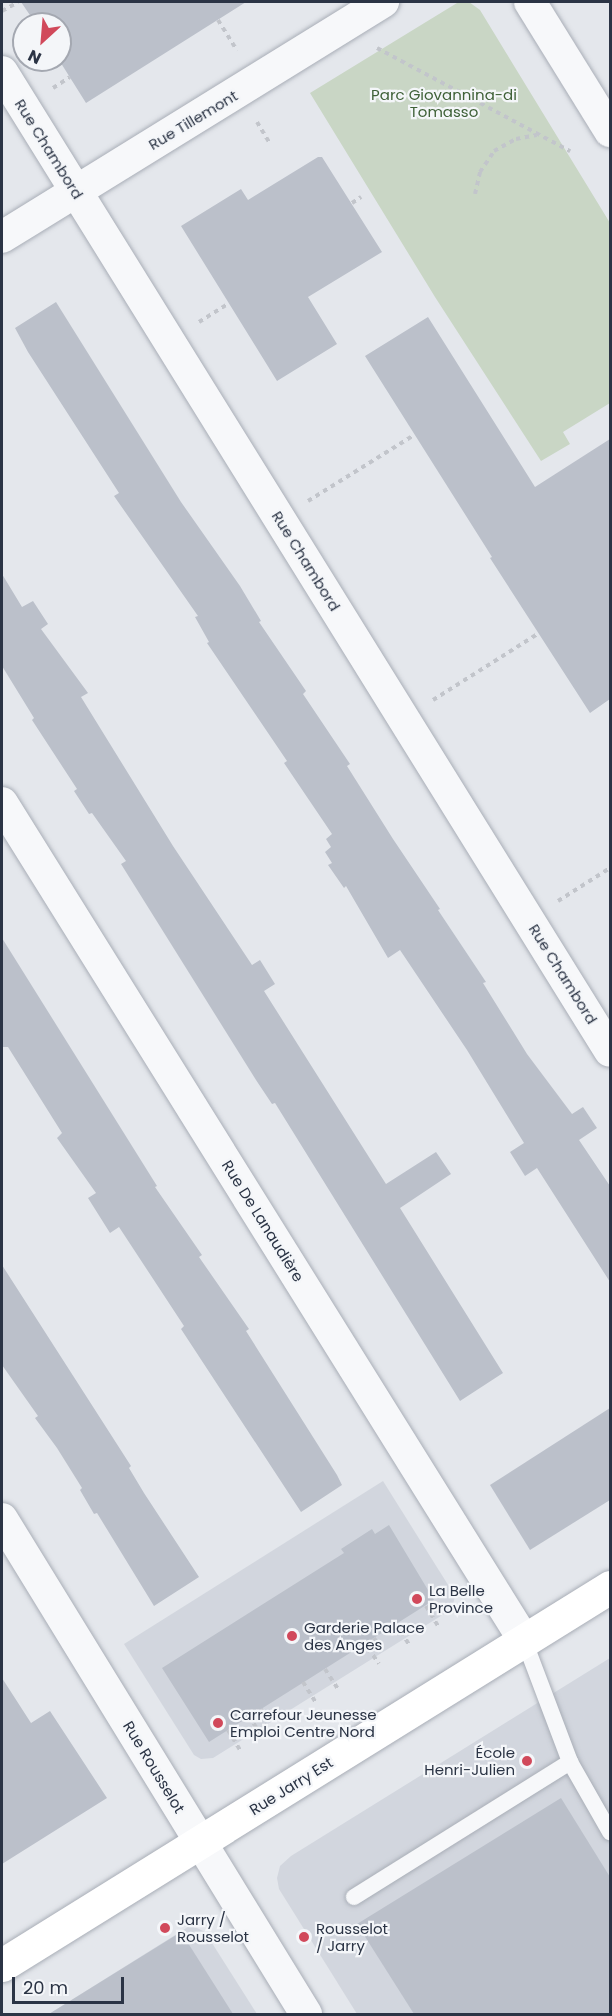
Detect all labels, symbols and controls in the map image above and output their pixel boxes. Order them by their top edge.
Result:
north arrow [12,12,72,72]
text: N [24,44,45,70]
park label: Parc Giovannina-di Tomasso [371,85,517,120]
street label: Rue Tillemont [145,86,241,154]
street label: Rue Chambord [11,96,87,202]
street label: Rue Chambord [268,508,344,614]
street label: Rue Chambord [525,921,601,1027]
street label: Rue De Lanaudière [218,1157,308,1285]
place label: La Belle Province [429,1581,493,1616]
marker: La Belle Province [410,1592,424,1606]
place label: Garderie Palace des Anges [304,1618,424,1653]
marker: Garderie Palace des Anges [285,1629,299,1643]
place label: Carrefour Jeunesse Emploi Centre Nord [230,1705,377,1740]
marker: Carrefour Jeunesse Emploi Centre Nord [211,1716,225,1730]
street label: Rue Rousselot [119,1718,189,1816]
place label: École Henri-Julien [424,1743,515,1778]
street label: Rue Jarry Est [246,1753,336,1819]
marker: École Henri-Julien [520,1754,534,1768]
place label: Jarry / Rousselot [177,1910,249,1945]
place label: Rousselot / Jarry [316,1919,388,1954]
marker: Jarry / Rousselot [158,1921,172,1935]
marker: Rousselot / Jarry [297,1930,311,1944]
scale bar [15,1965,128,2003]
text: 20 m [23,1975,68,2000]

